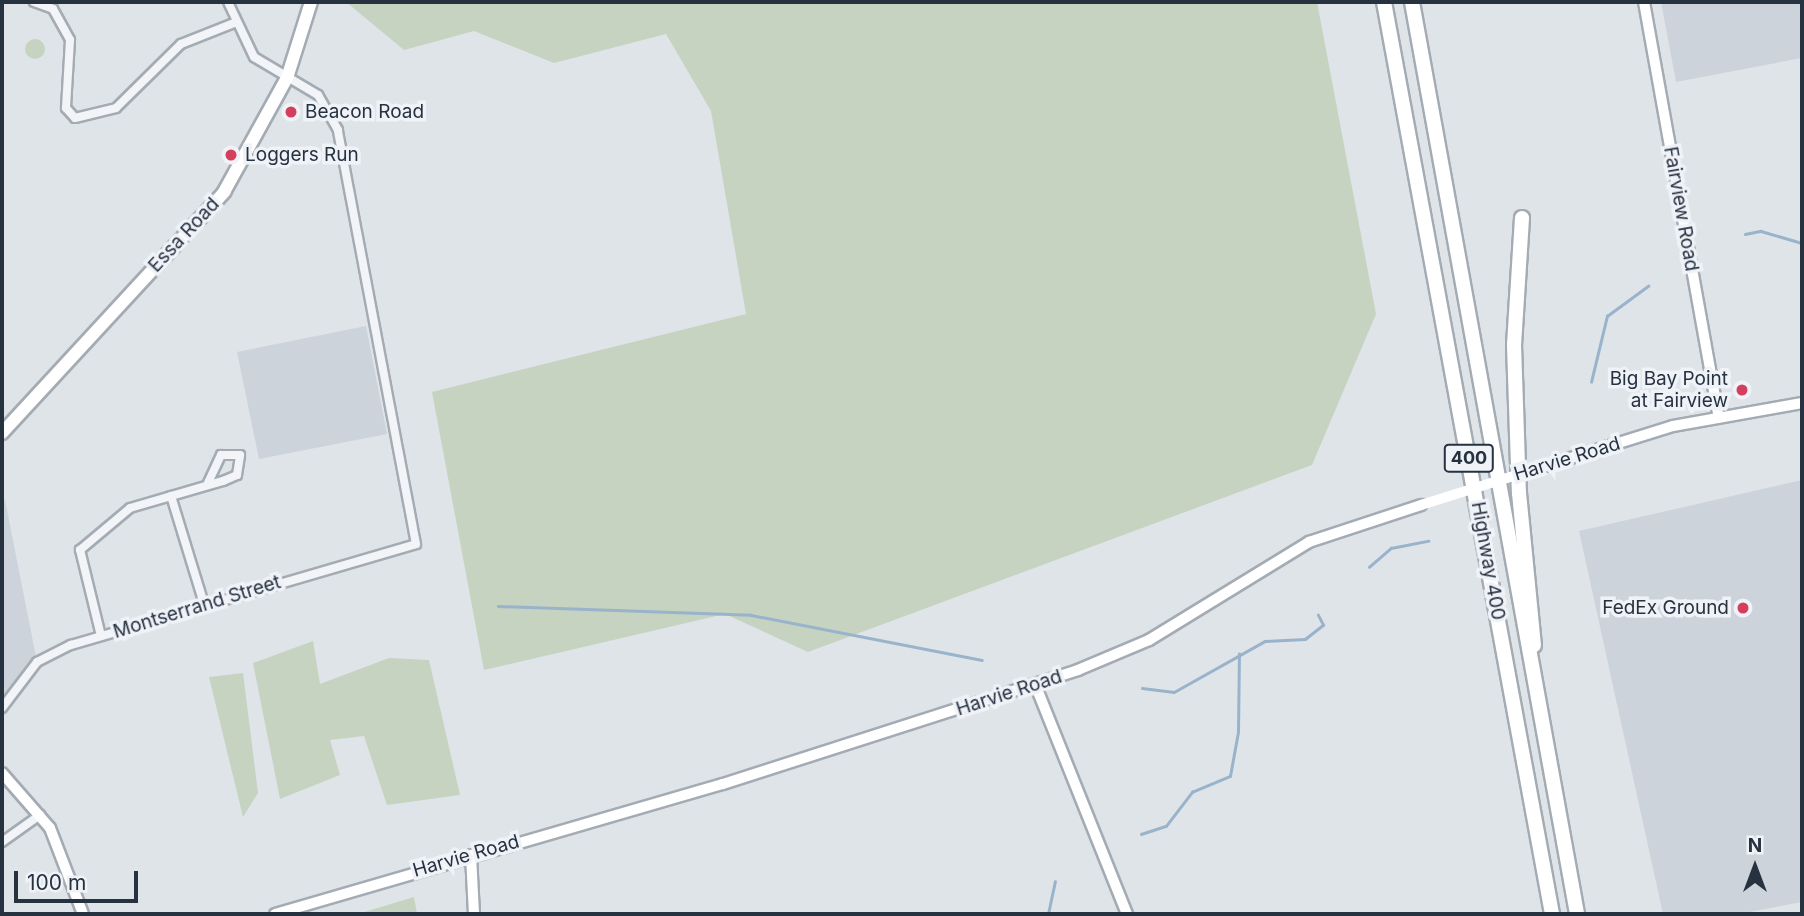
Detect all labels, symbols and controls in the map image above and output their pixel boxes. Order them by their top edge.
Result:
place label: Beacon Road [305,101,424,123]
marker: Beacon Road [283,104,299,120]
place label: Loggers Run [245,144,359,166]
street label: Fairview Road [1659,145,1703,273]
marker: Loggers Run [223,147,239,163]
street label: Essa Road [144,193,224,277]
place label: Big Bay Point at Fairview [1610,368,1728,412]
marker: Big Bay Point at Fairview [1734,382,1750,398]
street label: Harvie Road [1511,432,1623,486]
road number: 400 [1443,444,1495,472]
street label: Highway 400 [1466,500,1510,622]
street label: Montserrand Street [110,571,284,643]
place label: FedEx Ground [1602,597,1729,619]
marker: FedEx Ground [1735,600,1751,616]
street label: Harvie Road [953,665,1065,721]
street label: Harvie Road [410,830,522,882]
north arrow [1720,832,1790,902]
text: N [1748,834,1762,857]
scale bar [18,856,142,900]
text: 100 m [27,870,86,895]

